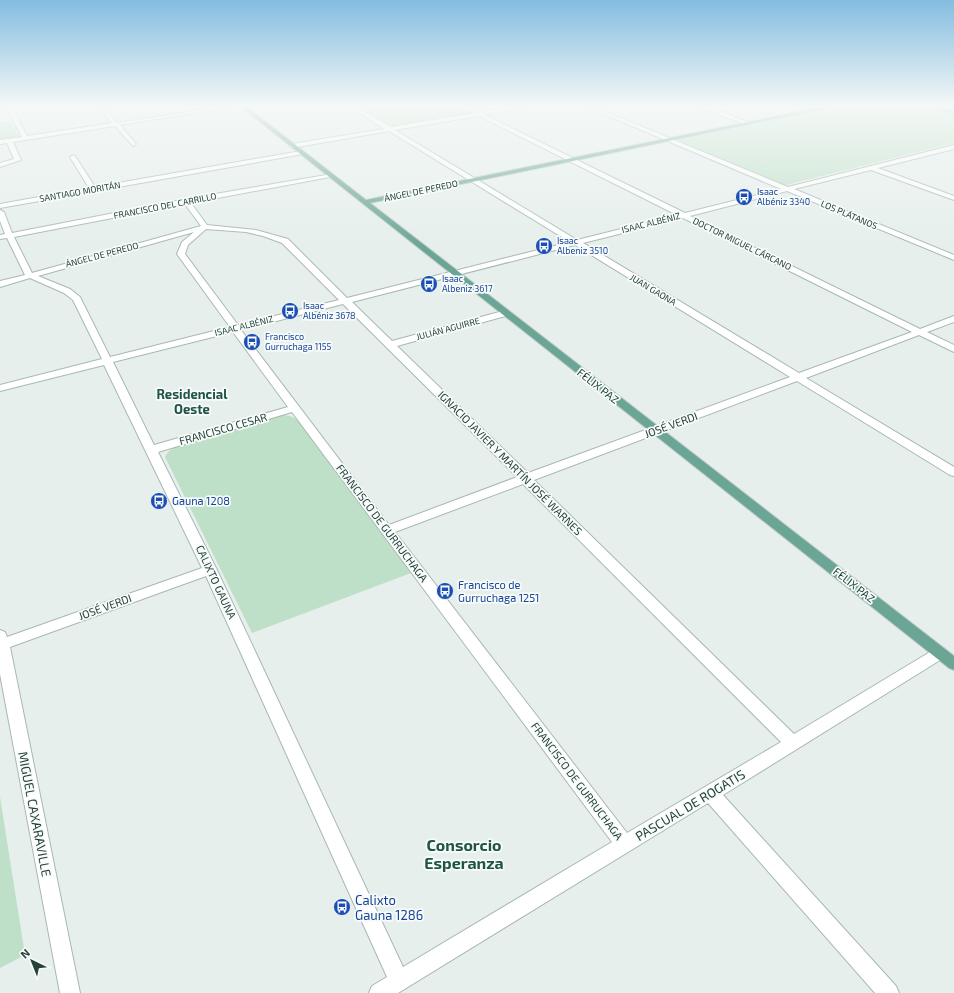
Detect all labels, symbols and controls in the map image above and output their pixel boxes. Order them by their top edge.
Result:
street label: ÁNGEL DE PEREDO [383,176,459,204]
street label: SANTIAGO MORITÁN [38,178,121,204]
place label: Isaac Albéniz 3340 [757,186,810,207]
bus stop icon: Isaac Albéniz 3340 [734,187,754,207]
street label: FRANCISCO DEL CARRILLO [112,190,217,221]
street label: LOS PLÁTANOS [819,197,879,231]
street label: ISAAC ALBÉNIZ [620,209,681,235]
street label: DOCTOR MIGUEL CÁRCANO [691,214,794,272]
place label: Isaac Albeniz 3510 [557,235,608,256]
bus stop icon: Isaac Albeniz 3510 [534,236,554,256]
street label: ÁNGEL DE PEREDO [64,239,140,270]
street label: JUAN GAONA [628,271,679,308]
place label: Isaac Albeniz 3617 [442,273,493,294]
bus stop icon: Isaac Albeniz 3617 [419,274,439,294]
place label: Isaac Albéniz 3678 [303,300,356,321]
bus stop icon: Isaac Albéniz 3678 [280,301,300,321]
street label: ISAAC ALBÉNIZ [213,312,274,338]
street label: JULIÁN AGUIRRE [415,314,481,342]
place label: Francisco Gurruchaga 1155 [265,331,332,352]
bus stop icon: Francisco Gurruchaga 1155 [242,332,262,352]
street label: FÉLIX PAZ [575,365,622,406]
district label: Residencial Oeste [157,386,228,417]
street label: IGNACIO JAVIER Y MARTÍN JOSÉ WARNES [436,388,585,537]
street label: JOSÉ VERDI [643,409,699,440]
street label: FRANCISCO CESAR [177,410,269,447]
street label: FRANCISCO DE GURRUCHAGA [334,461,431,584]
bus stop icon: Gauna 1208 [149,491,169,511]
place label: Gauna 1208 [172,494,230,507]
street label: CALIXTO GAUNA [194,543,239,621]
street label: FÉLIX PAZ [831,564,878,605]
place label: Francisco de Gurruchaga 1251 [458,578,540,604]
bus stop icon: Francisco de Gurruchaga 1251 [435,581,455,601]
street label: JOSÉ VERDI [77,591,133,622]
street label: FRANCISCO DE GURRUCHAGA [529,719,626,842]
street label: MIGUEL CAXARAVILLE [15,750,55,878]
street label: PASCUAL DE ROGATIS [632,766,748,844]
district label: Consorcio Esperanza [424,835,504,872]
place label: Calixto Gauna 1286 [355,892,423,923]
bus stop icon: Calixto Gauna 1286 [332,897,352,917]
north arrow [12,941,52,981]
text: N [17,946,32,961]

